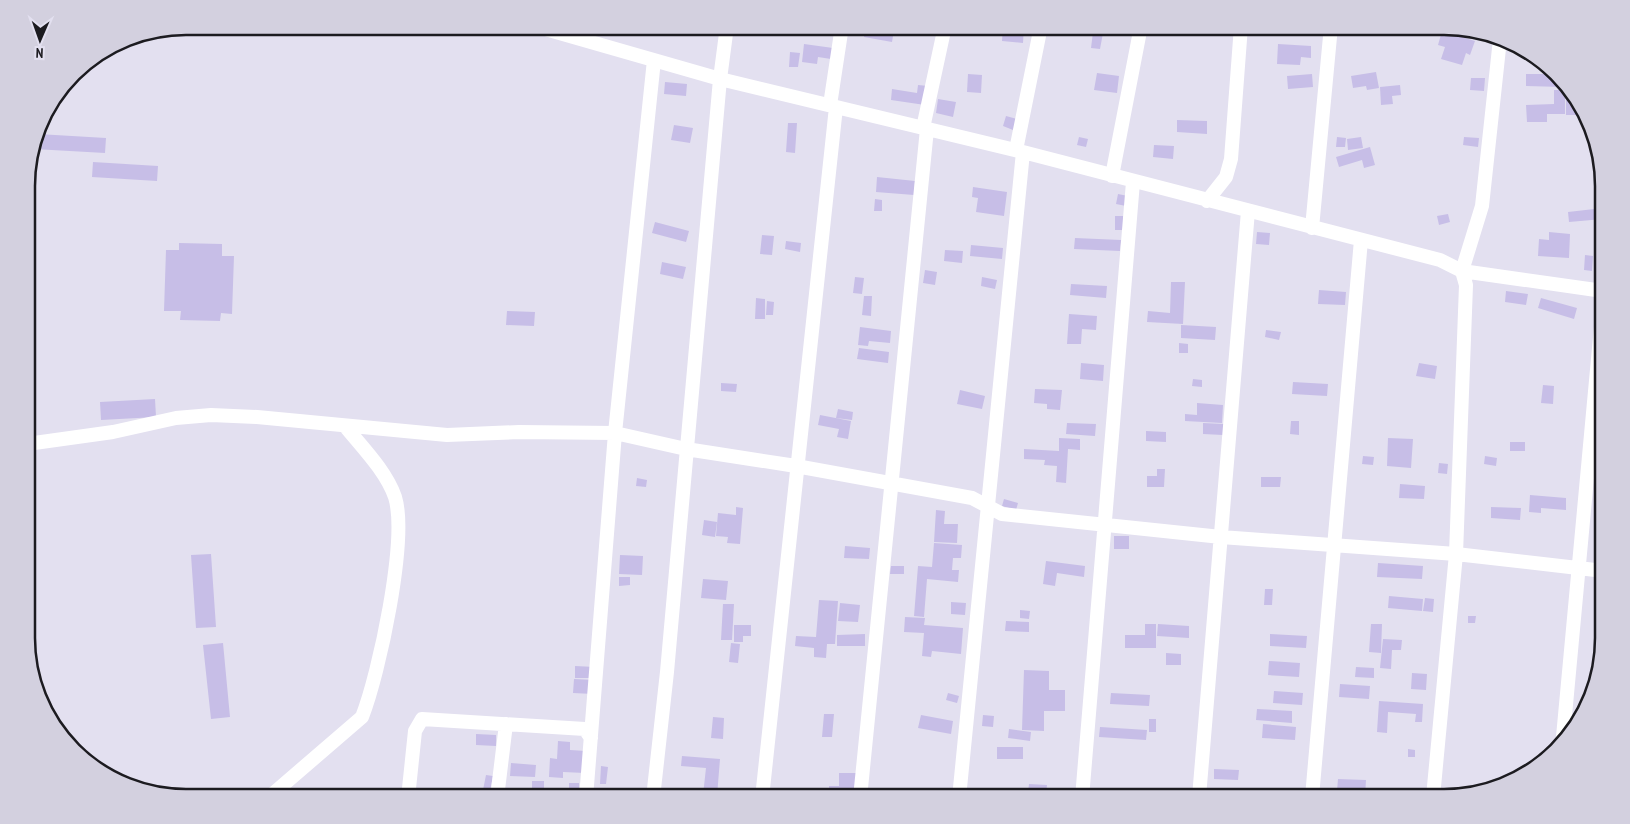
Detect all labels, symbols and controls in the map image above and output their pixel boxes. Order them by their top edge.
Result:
north arrow [15,15,65,65]
text: N [35,44,44,62]

